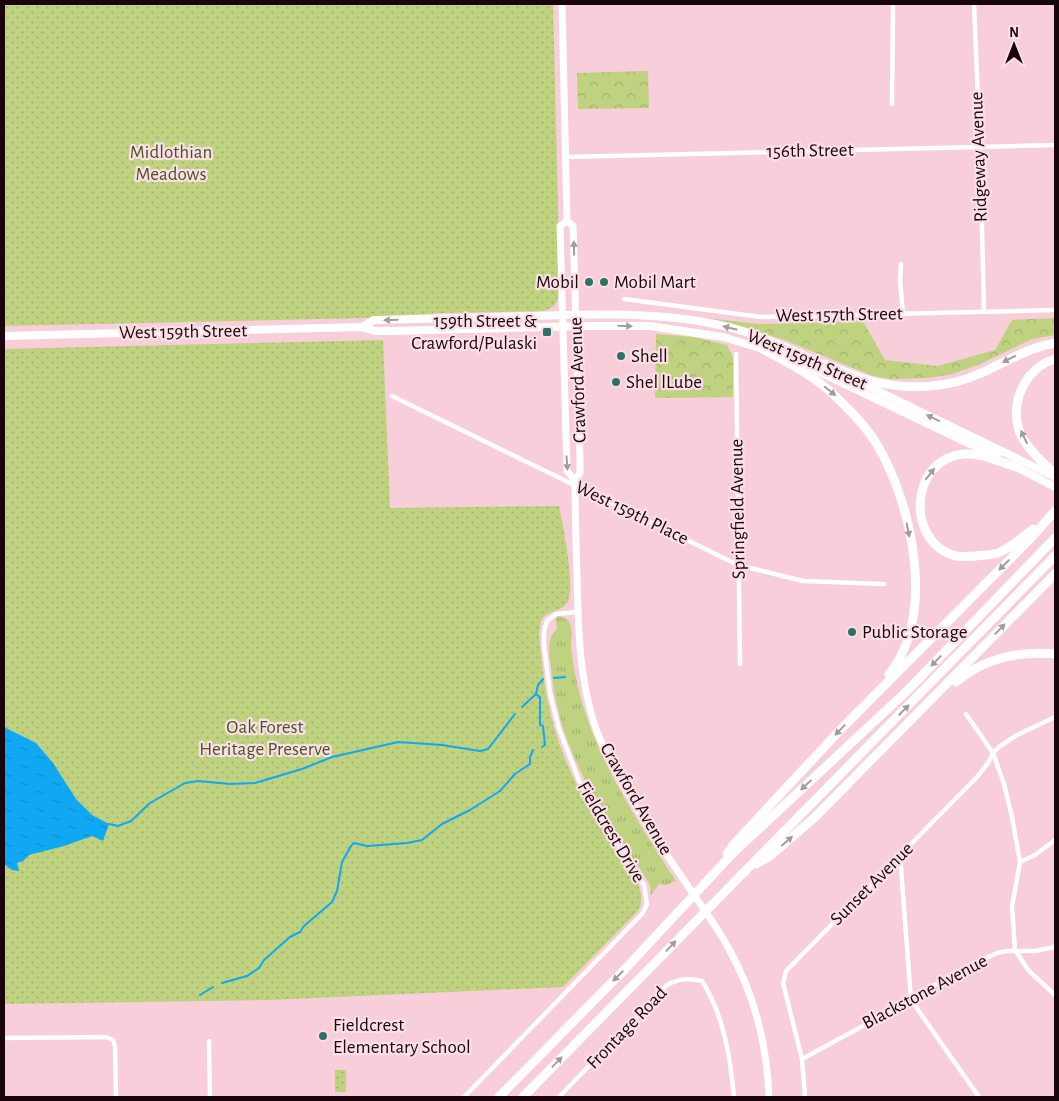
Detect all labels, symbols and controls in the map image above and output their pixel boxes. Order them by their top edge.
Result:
north arrow [989,20,1039,70]
text: N [1009,26,1019,40]
street label: Ridgeway Avenue [967,91,991,223]
street label: 156th Street [766,141,854,161]
park label: Midlothian Meadows [130,143,212,184]
one-way arrow [570,240,578,256]
place label: Mobil [536,273,579,292]
place label: Mobil Mart [614,273,696,292]
marker: Mobil [583,276,595,288]
marker: Mobil Mart [598,276,610,288]
street label: West 157th Street [775,304,903,326]
place label: 159th Street & Crawford/Pulaski [411,312,537,353]
one-way arrow [383,316,399,324]
street label: Crawford Avenue [566,317,590,443]
street label: West 159th Street [119,321,247,343]
one-way arrow [617,322,633,330]
one-way arrow [722,324,737,332]
marker: 159th Street & Crawford/Pulaski [541,326,553,338]
street label: West 159th Street [744,326,870,394]
place label: Shell [631,347,668,366]
marker: Shell [615,350,627,362]
one-way arrow [1002,355,1017,363]
place label: Shel lLube [626,373,702,392]
marker: Shel lLube [610,376,622,388]
one-way arrow [823,386,836,397]
one-way arrow [926,413,940,421]
one-way arrow [1020,430,1028,445]
street label: Springfield Avenue [727,439,749,579]
one-way arrow [564,455,572,471]
one-way arrow [925,467,935,481]
street label: West 159th Place [573,477,691,549]
one-way arrow [905,522,913,538]
one-way arrow [998,559,1010,571]
place label: Public Storage [862,623,967,642]
one-way arrow [994,623,1006,635]
marker: Public Storage [846,626,858,638]
one-way arrow [931,655,943,667]
one-way arrow [898,704,910,716]
park label: Oak Forest Heritage Preserve [199,718,331,759]
one-way arrow [834,723,846,735]
street label: Crawford Avenue [596,740,676,858]
street label: Fieldcrest Drive [574,778,648,886]
one-way arrow [800,779,812,791]
one-way arrow [780,835,792,847]
street label: Sunset Avenue [827,839,917,929]
one-way arrow [665,941,677,953]
street label: Blackstone Avenue [859,951,991,1033]
one-way arrow [613,970,625,982]
street label: Frontage Road [583,983,671,1073]
place label: Fieldcrest Elementary School [333,1016,471,1057]
marker: Fieldcrest Elementary School [317,1030,329,1042]
one-way arrow [551,1057,563,1069]

